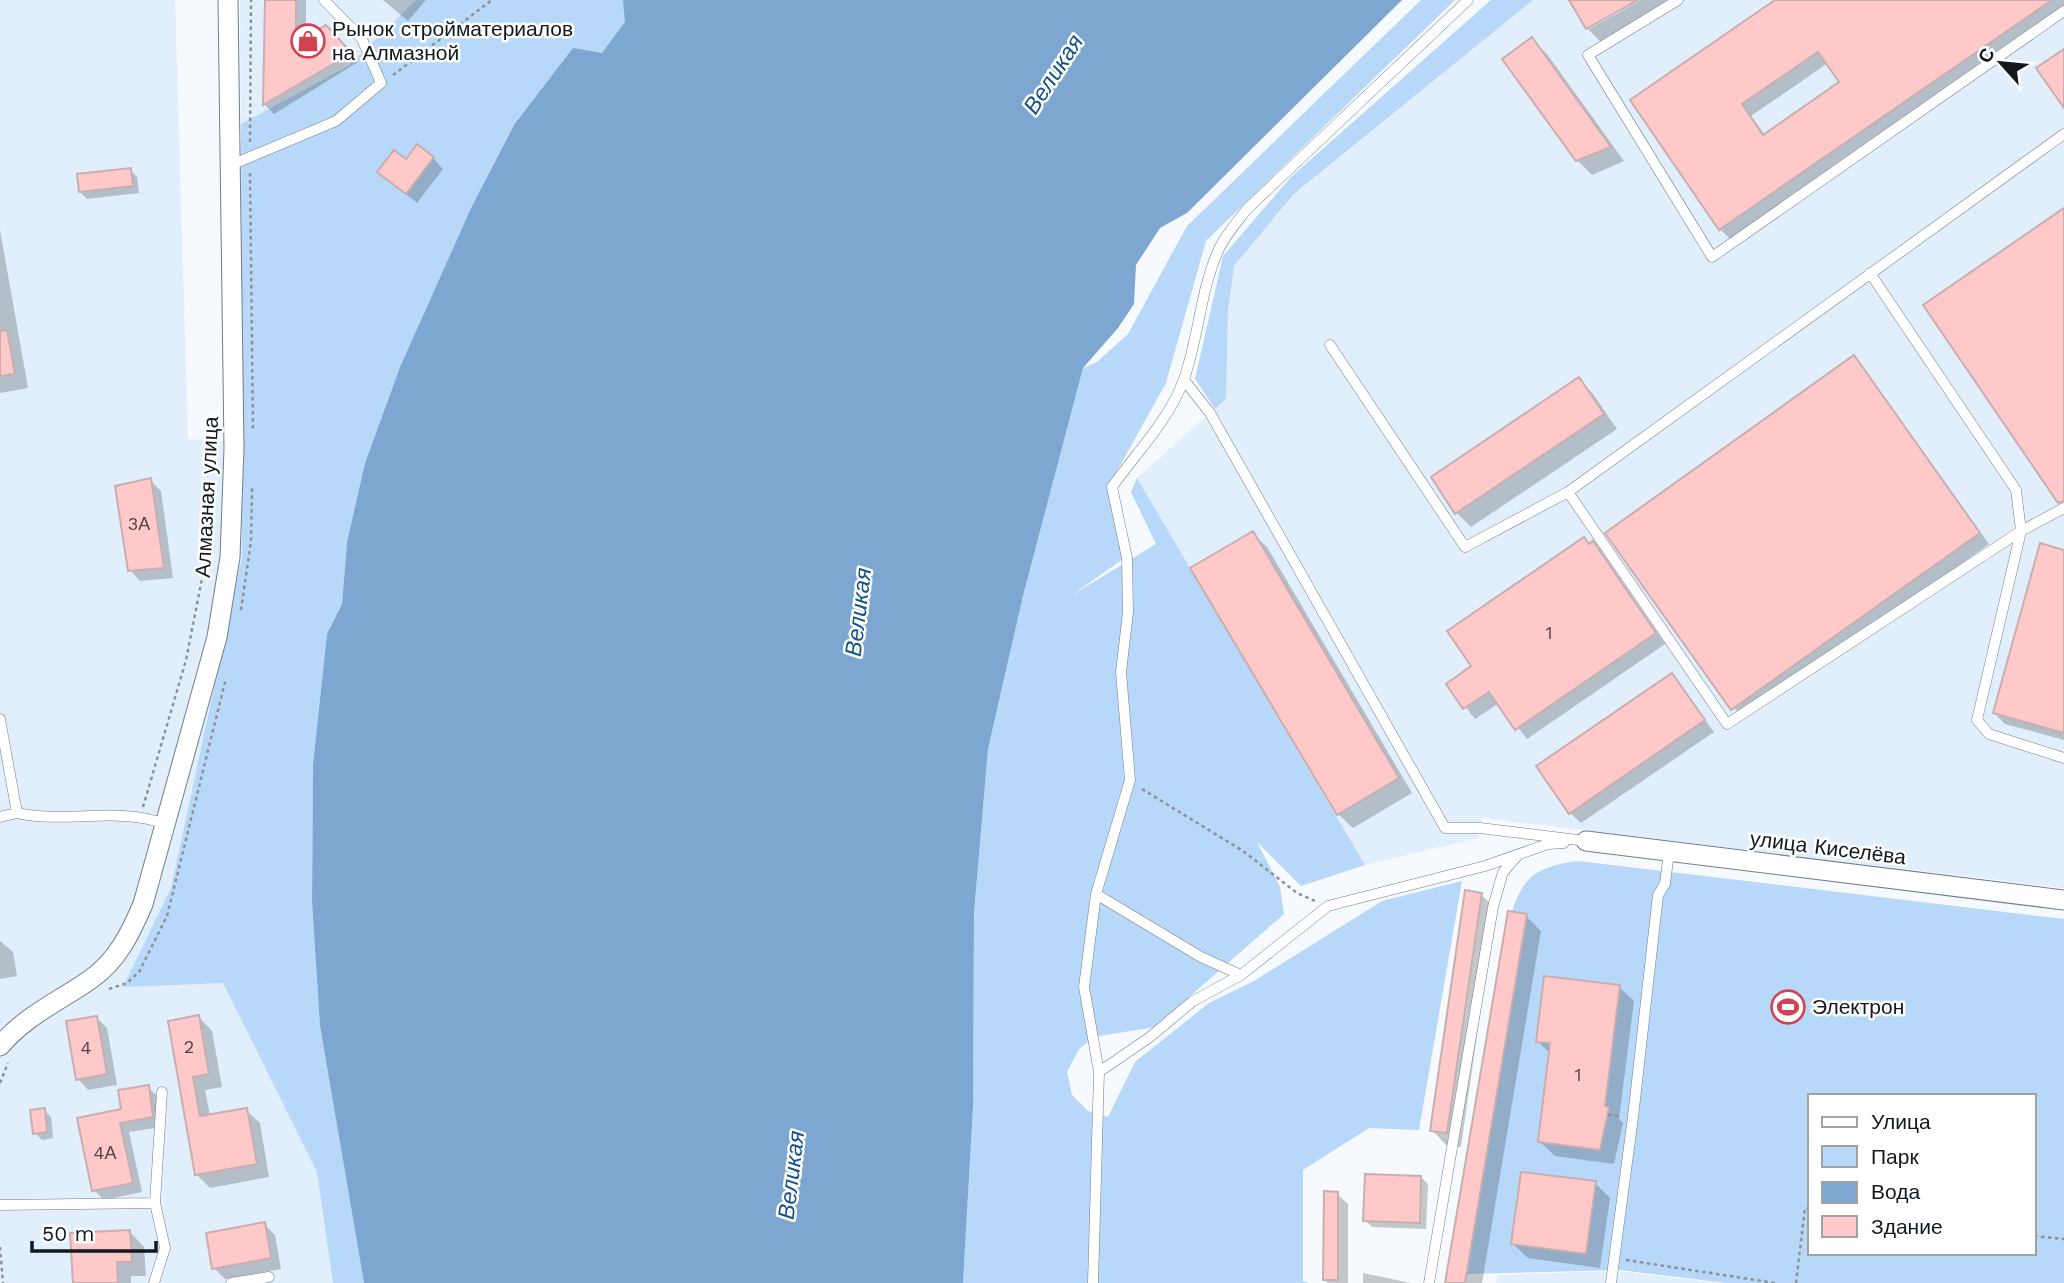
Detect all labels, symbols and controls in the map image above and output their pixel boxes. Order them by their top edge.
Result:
place label: Рынок стройматериалов на Алмазной [332,16,573,65]
shop icon: Рынок стройматериалов на Алмазной [289,22,327,60]
north arrow [1966,28,2036,98]
water label: Великая [1018,30,1089,119]
text: С [1973,44,2000,67]
street label: Алмазная улица [190,415,223,578]
house number: 3А [128,513,150,534]
water label: Великая [840,566,877,658]
house number: 1 [1545,622,1553,643]
street label: улица Киселёва [1749,826,1908,870]
sports icon: Электрон [1769,988,1807,1026]
place label: Электрон [1812,994,1904,1019]
house number: 2 [184,1036,194,1057]
house number: 4 [81,1037,92,1058]
house number: 1 [1574,1064,1582,1085]
legend [1808,1094,2036,1255]
text: Улица [1871,1109,1931,1134]
water label: Великая [773,1129,810,1221]
house number: 4А [93,1142,117,1163]
text: Парк [1871,1144,1919,1169]
text: Вода [1871,1179,1920,1204]
scale bar [32,1210,156,1254]
text: Здание [1871,1214,1943,1239]
text: 50 m [42,1221,94,1246]

